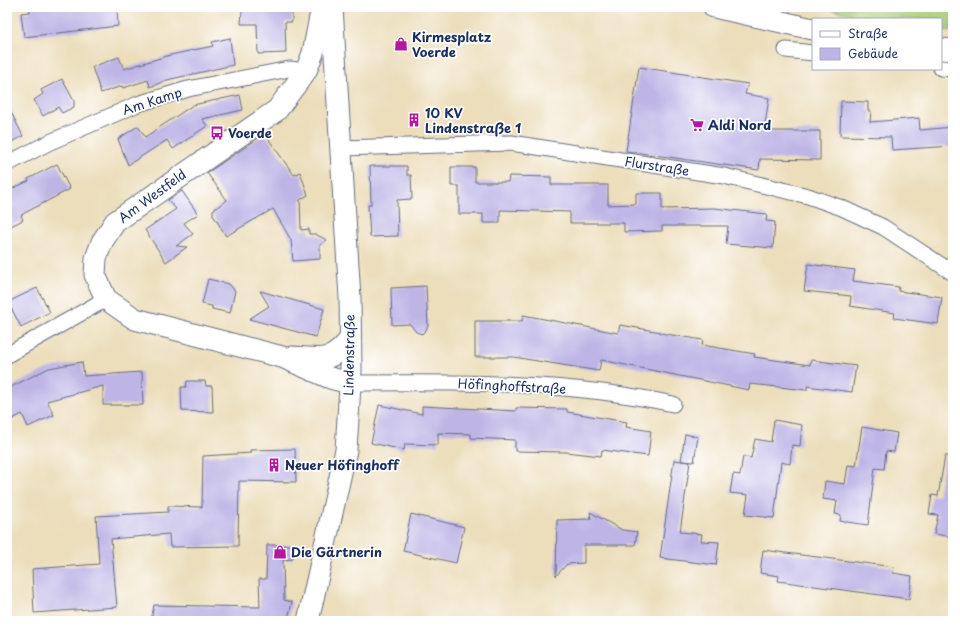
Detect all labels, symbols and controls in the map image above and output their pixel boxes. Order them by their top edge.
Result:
legend [812,18,942,70]
text: Straße [848,24,888,42]
place label: Kirmesplatz Voerde [412,27,491,61]
shop icon: Kirmesplatz Voerde [393,36,409,52]
text: Gebäude [848,44,898,62]
street label: Am Kamp [120,82,184,119]
place label: 10 KV Lindenstraße 1 [425,103,521,137]
building icon: 10 KV Lindenstraße 1 [406,112,422,128]
place label: Aldi Nord [708,115,771,134]
supermarket icon: Aldi Nord [689,117,705,133]
place label: Voerde [228,123,272,142]
bus stop icon: Voerde [209,125,225,141]
street label: Flurstraße [623,151,691,180]
street label: Am Westfeld [114,164,190,227]
street label: Lindenstraße [338,314,359,396]
street label: Höfinghoffstraße [457,373,567,398]
place label: Neuer Höfinghoff [285,455,400,474]
building icon: Neuer Höfinghoff [266,457,282,473]
place label: Die Gärtnerin [291,542,382,561]
shop icon: Die Gärtnerin [272,544,288,560]

